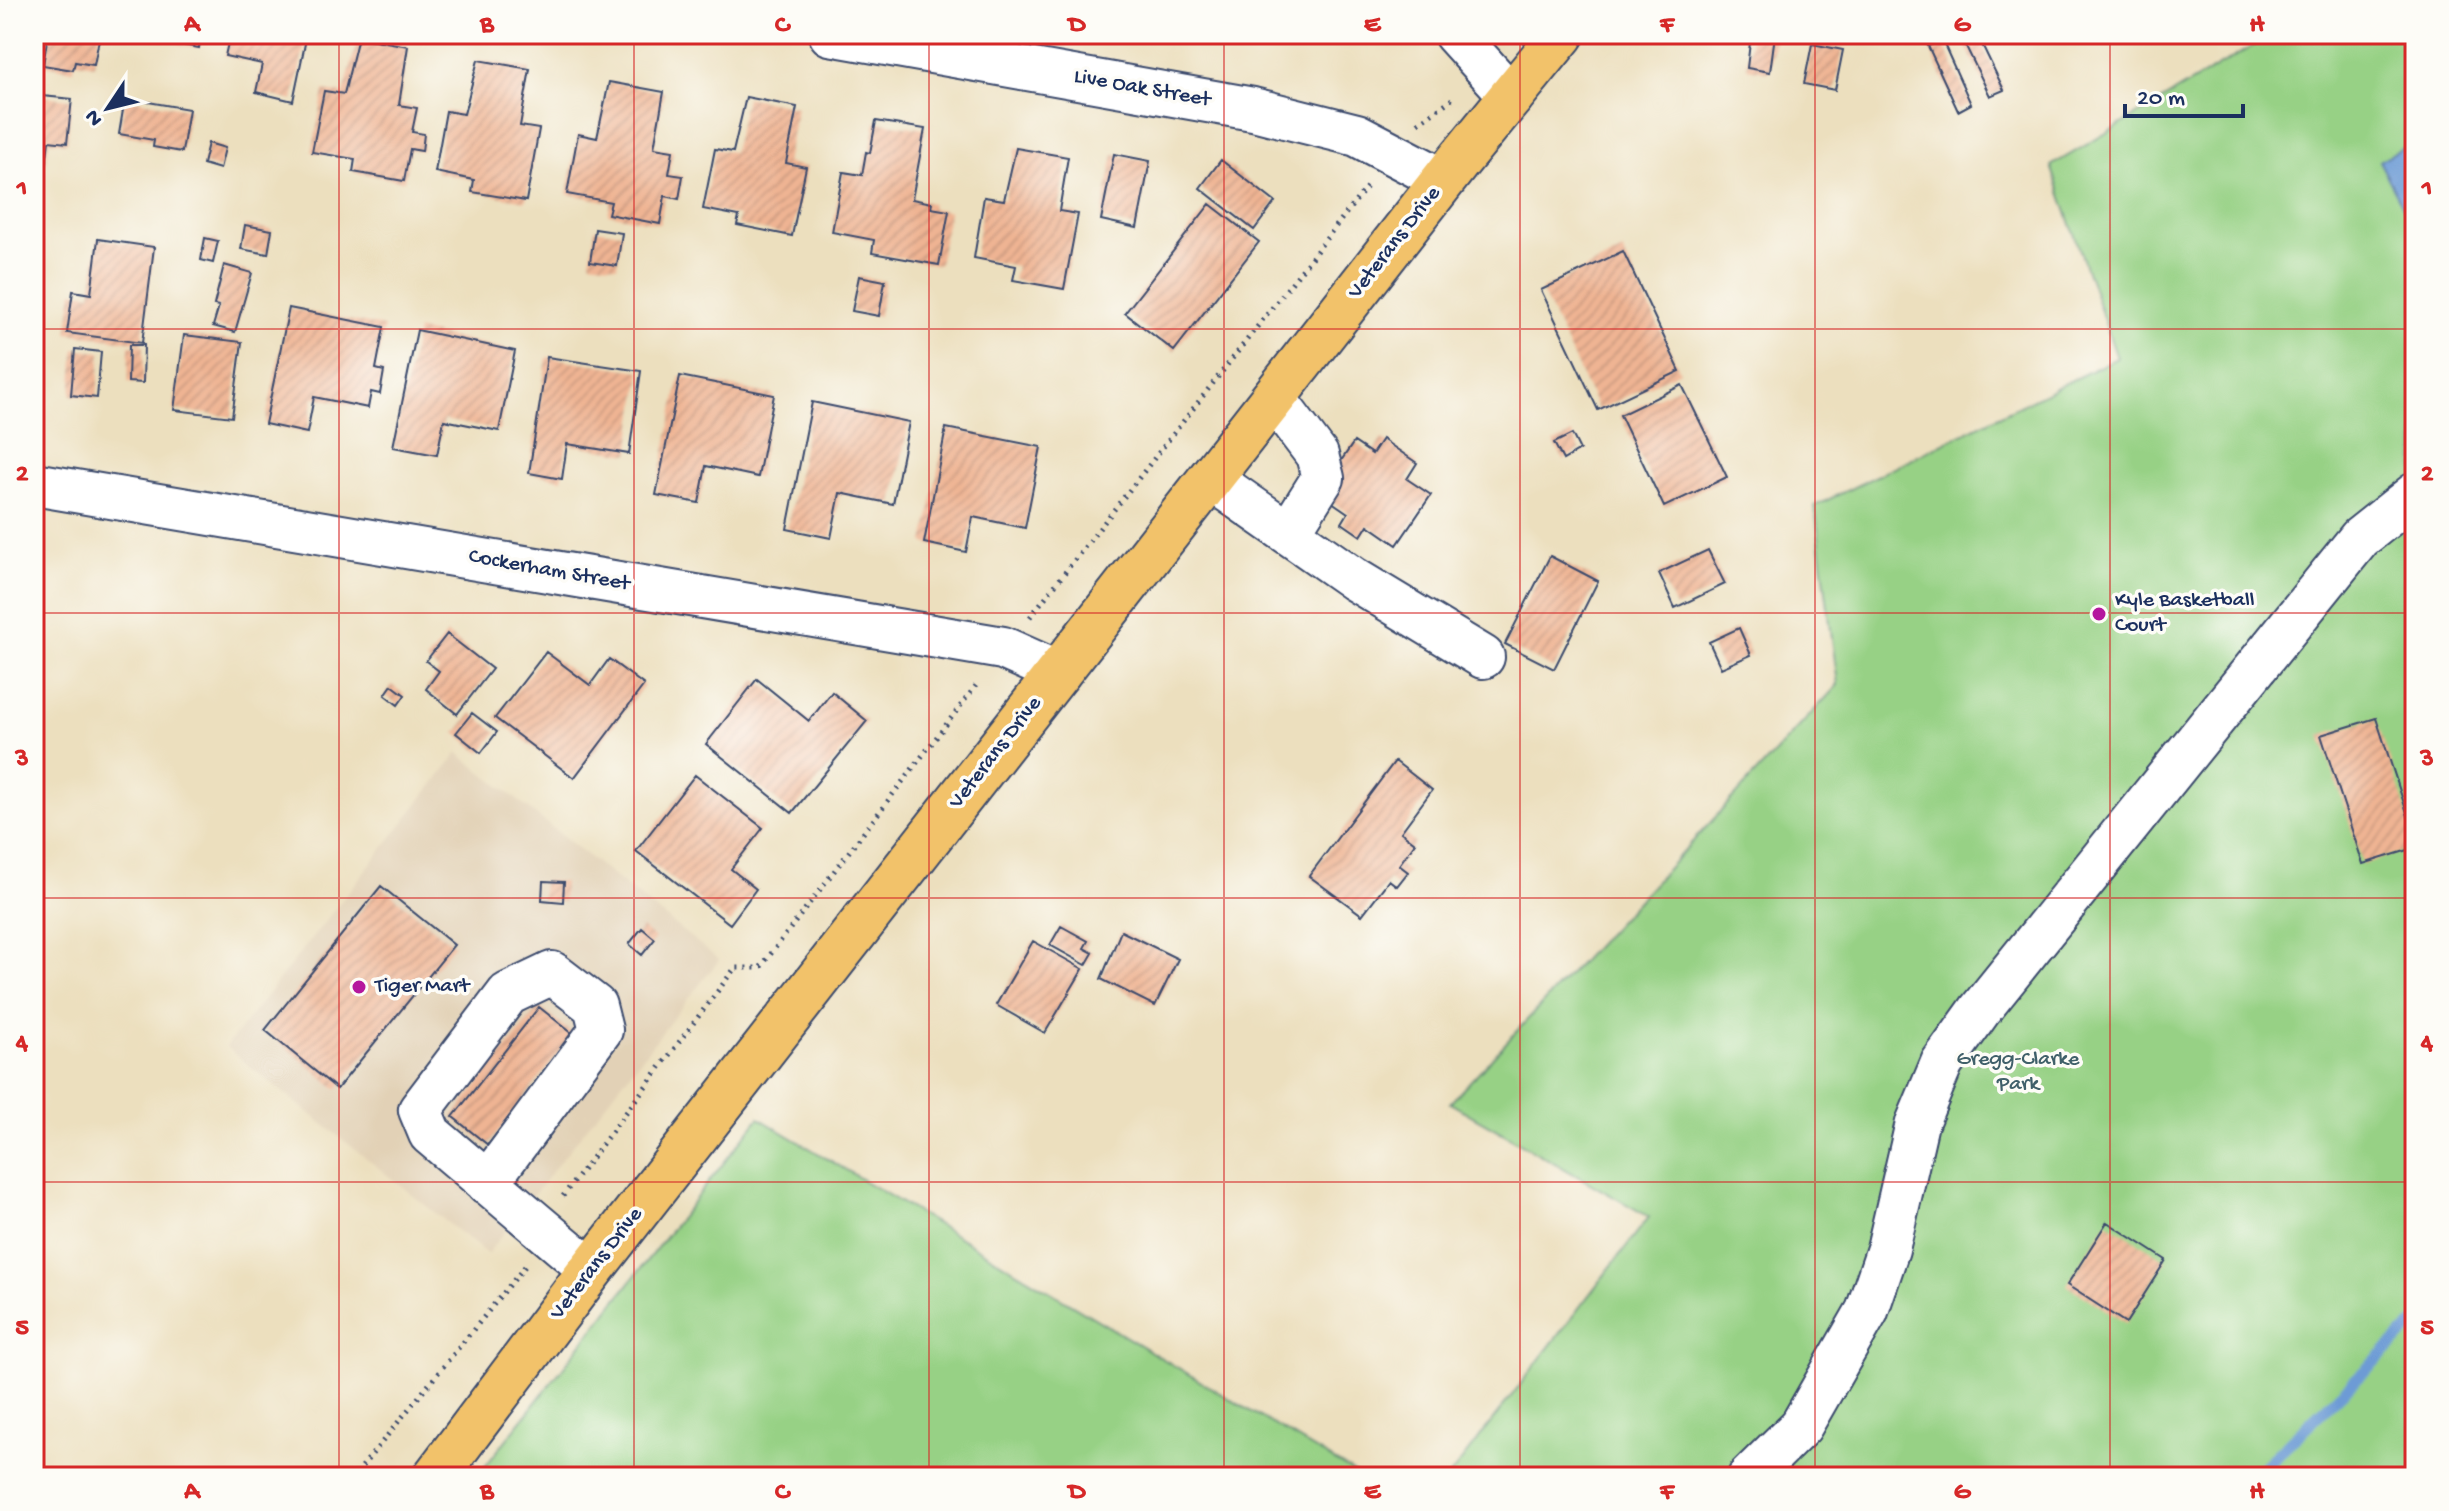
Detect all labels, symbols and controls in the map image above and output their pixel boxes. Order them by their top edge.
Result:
text: A [183,11,201,42]
text: B [479,11,495,42]
text: C [775,11,792,42]
text: D [1067,11,1087,42]
text: E [1364,11,1382,42]
text: F [1659,11,1675,42]
text: G [1954,11,1972,42]
text: H [2250,11,2266,42]
street label: Live Oak Street [1072,64,1214,114]
north arrow [68,68,148,148]
scale bar [2125,68,2243,118]
text: 20 m [2137,85,2185,114]
text: N [80,104,110,131]
text: 1 [16,175,27,206]
text: 1 [2421,175,2432,206]
street label: Veterans Drive [1342,181,1447,305]
text: 2 [16,460,29,491]
text: 2 [2421,460,2434,491]
street label: Cockerham Street [466,544,634,598]
place label: Kyle Basketball Court [2115,588,2255,639]
marker: Kyle Basketball Court [2090,605,2108,623]
street label: Veterans Drive [943,691,1048,815]
text: 3 [14,745,29,776]
text: 3 [2419,745,2434,776]
place label: Tiger Mart [373,974,471,1000]
marker: Tiger Mart [350,978,368,996]
text: 4 [15,1029,29,1060]
text: 4 [2420,1029,2434,1060]
park label: Gregg-Clarke Park [1957,1047,2080,1098]
street label: Veterans Drive [544,1202,649,1326]
text: 5 [15,1314,29,1345]
text: 5 [2420,1314,2434,1345]
text: A [183,1478,201,1509]
text: B [479,1478,495,1509]
text: C [775,1478,792,1509]
text: D [1067,1478,1087,1509]
text: E [1364,1478,1382,1509]
text: F [1659,1478,1675,1509]
text: G [1954,1478,1972,1509]
text: H [2250,1478,2266,1509]

